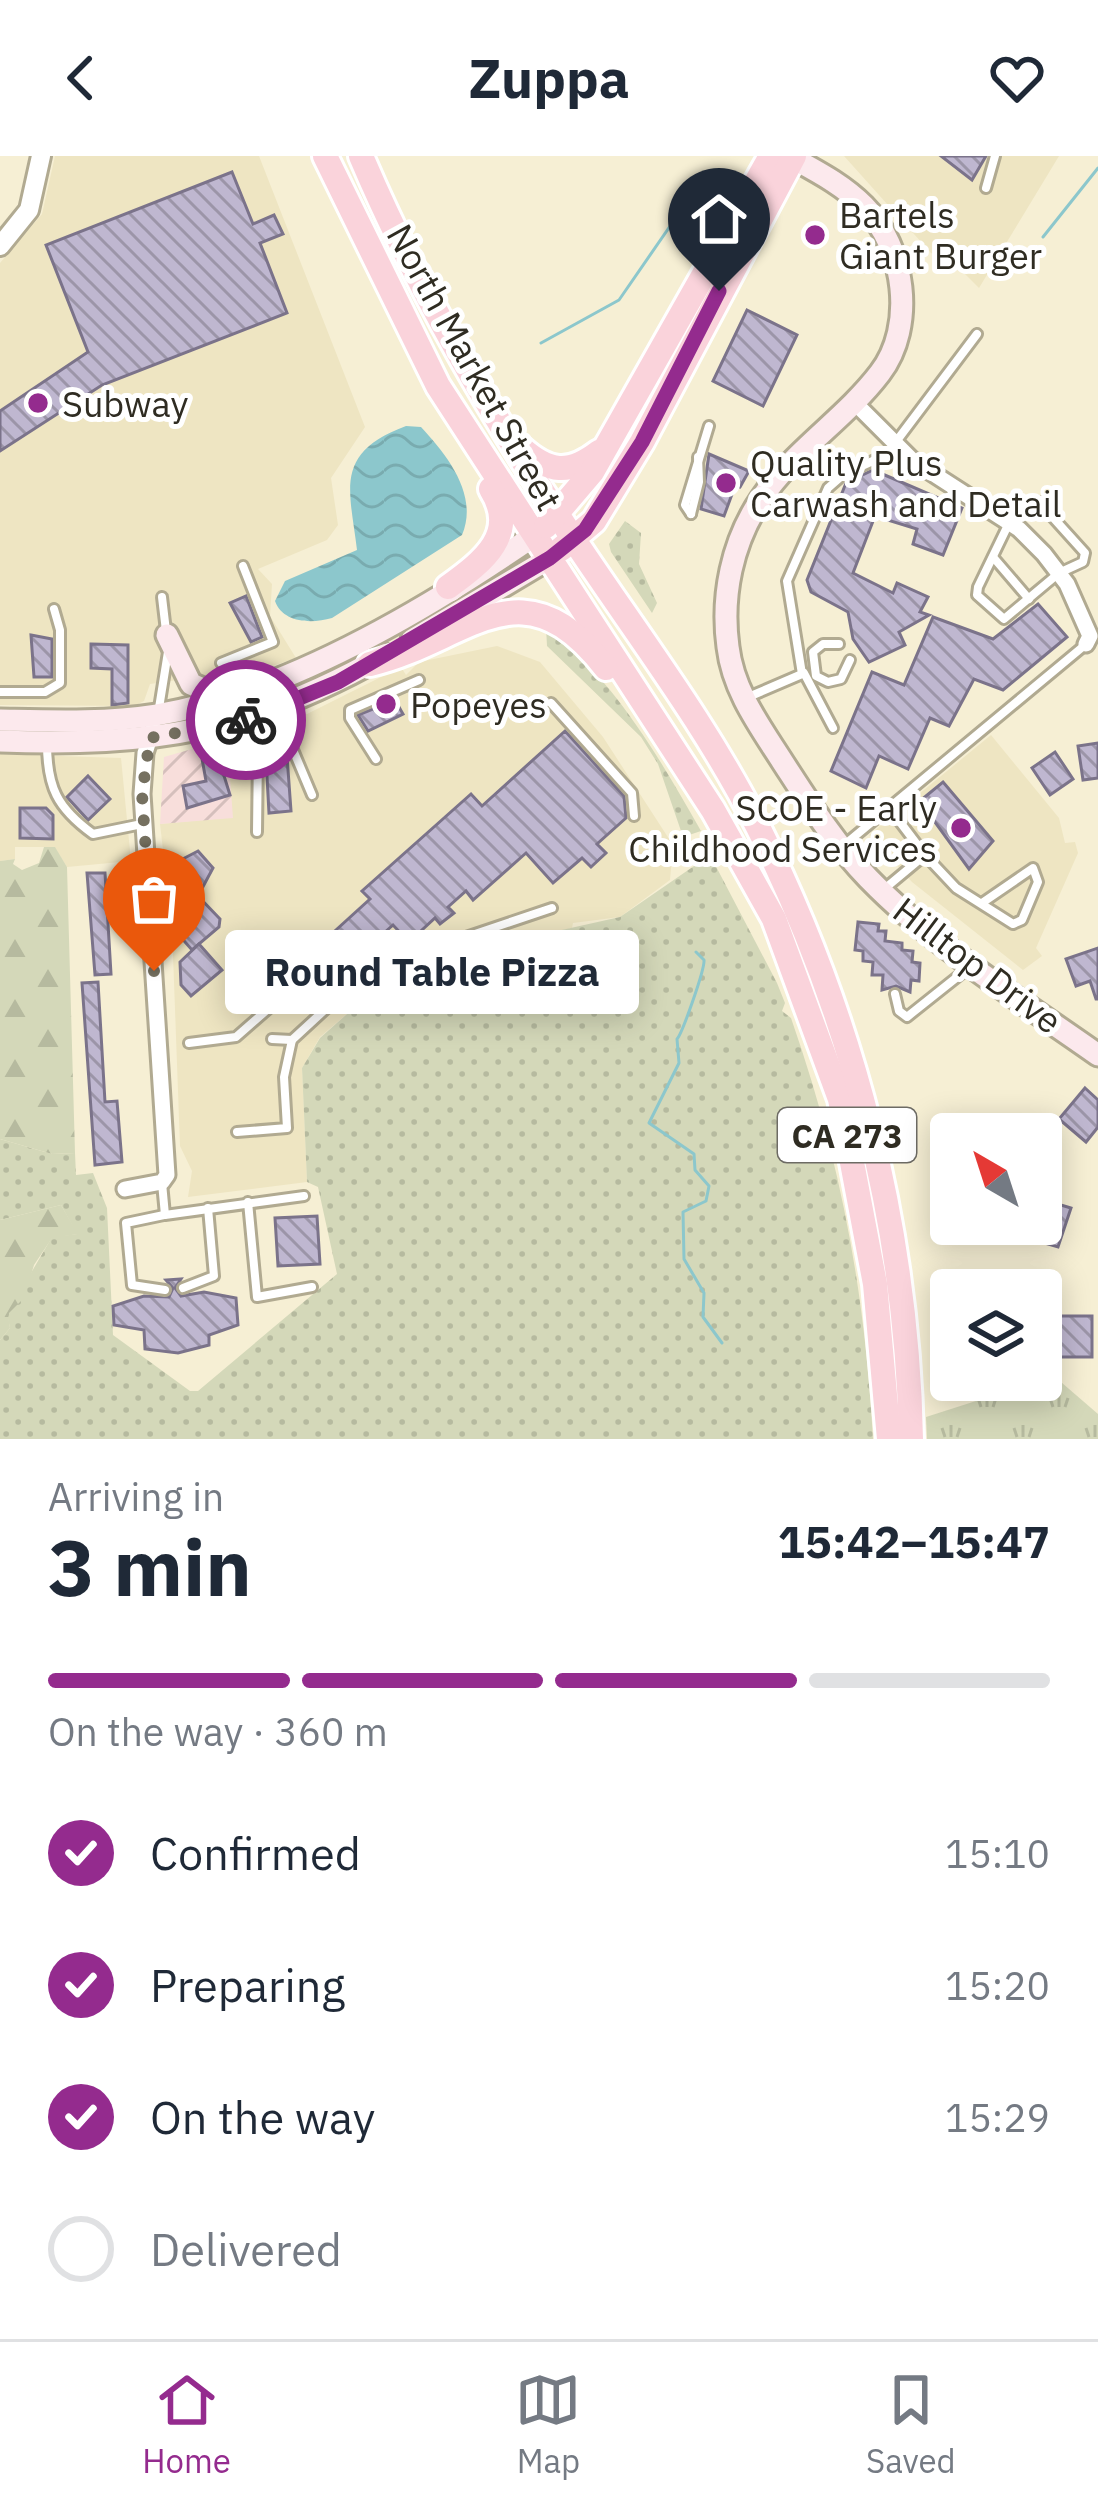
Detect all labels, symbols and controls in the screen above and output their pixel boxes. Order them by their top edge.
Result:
text: Zuppa [468,43,630,113]
icon: back [48,45,114,111]
icon: heart [984,45,1050,111]
pin [668,168,770,291]
icon: home [686,186,752,252]
place label: Bartels Giant Burger [839,191,1042,279]
street label: North Market Street [377,216,573,518]
marker: Bartels Giant Burger [802,222,828,248]
place label: Subway [62,380,188,427]
marker: Subway [25,390,51,416]
place label: Quality Plus Carwash and Detail [750,439,1062,527]
marker: Quality Plus Carwash and Detail [713,470,739,496]
courier [186,660,306,780]
place label: Popeyes [410,681,547,728]
icon: bike [213,687,279,753]
marker: Popeyes [373,691,399,717]
place label: SCOE - Early Childhood Services [628,784,937,872]
marker: SCOE - Early Childhood Services [948,815,974,841]
pin [103,848,205,971]
icon: bag [121,866,187,932]
street label: Hilltop Drive [884,886,1072,1044]
callout: Round Table Pizza [226,929,640,1013]
text: Round Table Pizza [264,946,600,997]
road number: CA 273 [778,1108,916,1162]
north arrow [930,1113,1062,1245]
map controls [930,1113,1062,1401]
button: layers [930,1269,1062,1401]
text: Arriving in [48,1471,224,1522]
text: 15:42–15:47 [778,1512,1050,1570]
text: 3 min [48,1516,252,1617]
text: On the way · 360 m [48,1706,388,1757]
icon: check [48,1820,114,1886]
text: Confirmed [150,1824,361,1882]
text: 15:10 [945,1828,1050,1879]
icon: check [48,1952,114,2018]
text: Preparing [150,1956,345,2014]
text: 15:20 [945,1960,1050,2011]
icon: check [48,2084,114,2150]
text: On the way [150,2088,375,2146]
text: 15:29 [945,2092,1050,2143]
text: Delivered [150,2220,342,2278]
tab: Home [142,2367,231,2482]
tab: Map [515,2367,581,2482]
tab: Saved [866,2367,956,2482]

